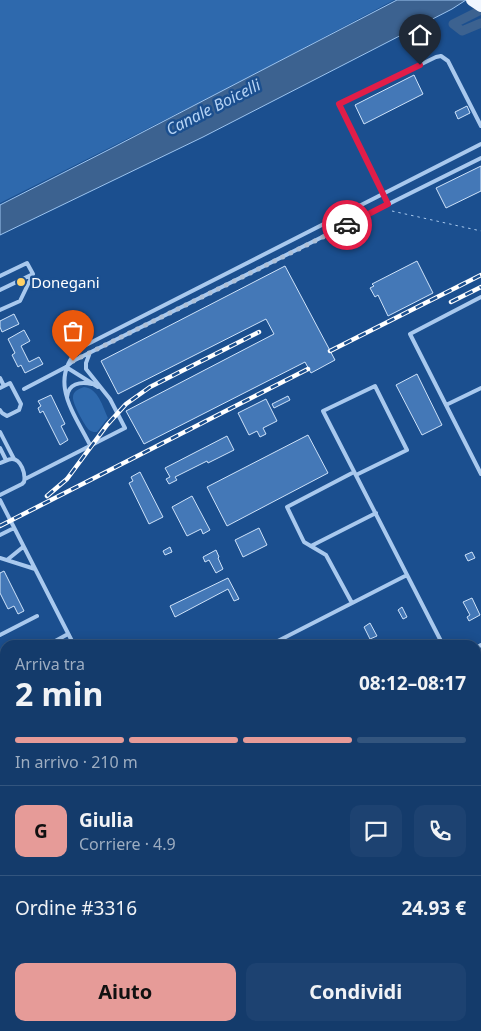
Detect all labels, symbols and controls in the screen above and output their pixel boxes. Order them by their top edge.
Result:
pin [399,14,441,65]
icon: home [406,21,434,49]
water label: Canale Boicelli [162,73,265,140]
courier [322,200,372,250]
icon: car [333,211,361,239]
place label: Donegani [31,272,100,292]
marker: Donegani [15,276,27,288]
pin [52,310,94,361]
icon: bag [59,317,87,345]
text: Arriva tra [15,653,85,675]
text: 08:12–08:17 [359,670,466,696]
text: 2 min [15,672,103,715]
text: In arrivo · 210 m [15,751,138,773]
button: chat [350,805,402,857]
button: phone [414,805,466,857]
text: Giulia [79,807,134,833]
text: G [34,818,48,844]
text: Corriere · 4.9 [79,833,176,855]
text: Ordine #3316 [15,895,137,921]
text: 24.93 € [401,895,466,921]
button: Aiuto [15,963,236,1021]
button: Condividi [246,963,466,1021]

